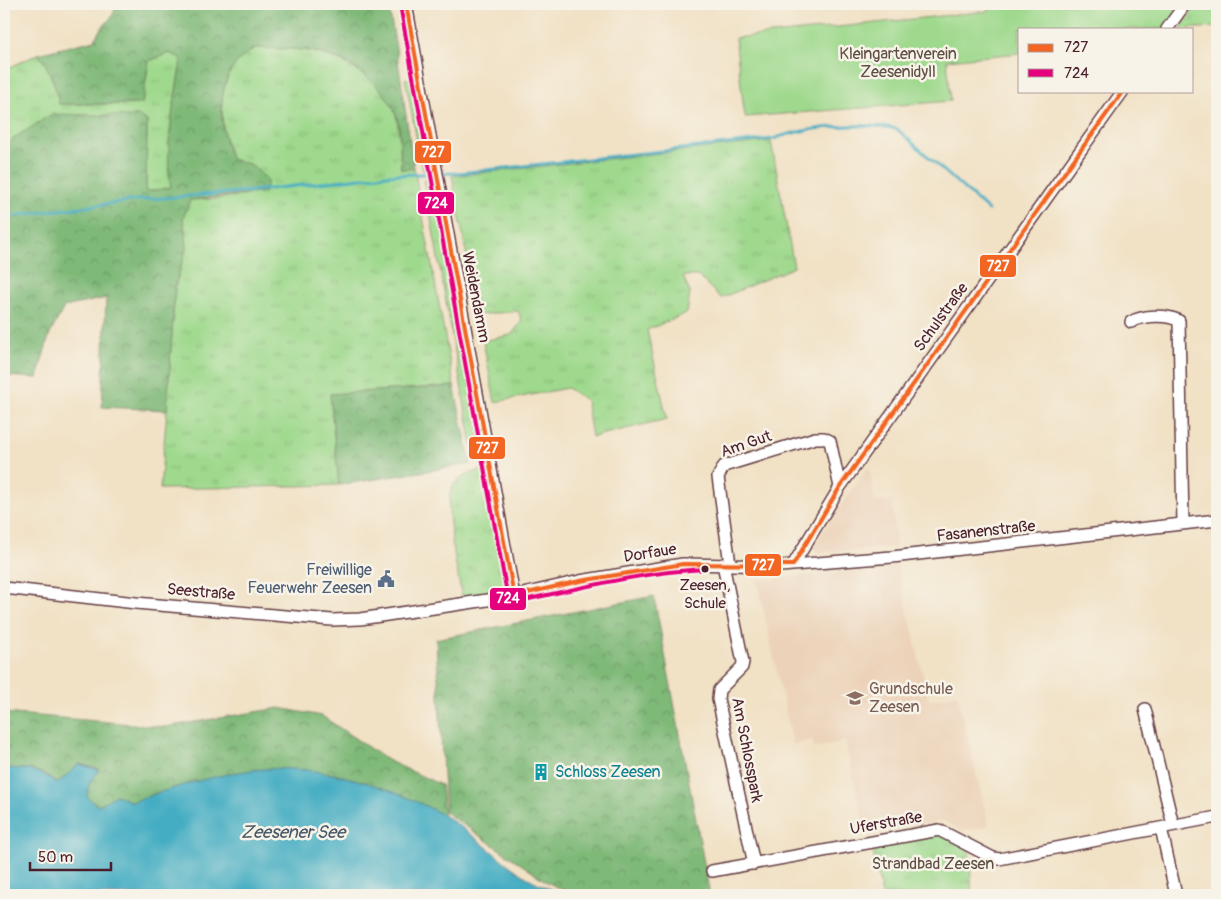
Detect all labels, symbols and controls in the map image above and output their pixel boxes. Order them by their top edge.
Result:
legend [1018,28,1194,92]
text: 727 [1064,38,1088,57]
park label: Kleingartenverein Zeesenidyll [839,44,957,82]
text: 724 [1064,64,1089,83]
line badge: 727 [414,140,452,164]
text: 727 [422,144,445,161]
line badge: 724 [417,191,455,215]
text: 724 [424,195,449,212]
street label: Weidendamm [457,250,495,344]
line badge: 727 [979,254,1017,278]
text: 727 [987,258,1010,275]
street label: Schulstraße [909,279,973,355]
street label: Am Gut [718,426,775,462]
line badge: 727 [468,436,506,460]
text: 727 [476,440,499,457]
street label: Fasanenstraße [936,516,1036,546]
street label: Dorfaue [622,539,678,567]
line badge: 727 [744,553,782,577]
text: 727 [752,557,775,574]
place label: Freiwillige Feuerwehr Zeesen [247,560,372,598]
marker: Zeesen, Schule [700,564,710,574]
public building icon: Freiwillige Feuerwehr Zeesen [376,569,396,589]
place label: Zeesen, Schule [679,576,731,613]
street label: Seestraße [166,579,236,605]
line badge: 724 [489,587,527,611]
text: 724 [496,590,521,607]
place label: Grundschule Zeesen [869,679,953,717]
school or university icon: Grundschule Zeesen [845,688,865,708]
street label: Am Schlosspark [727,696,767,805]
building icon: Schloss Zeesen [531,762,551,782]
place label: Schloss Zeesen [555,762,661,782]
street label: Uferstraße [848,807,924,839]
water label: Zeesener See [241,821,347,844]
scale bar [30,839,111,871]
text: 50 m [38,848,73,867]
park label: Strandbad Zeesen [872,854,994,874]

